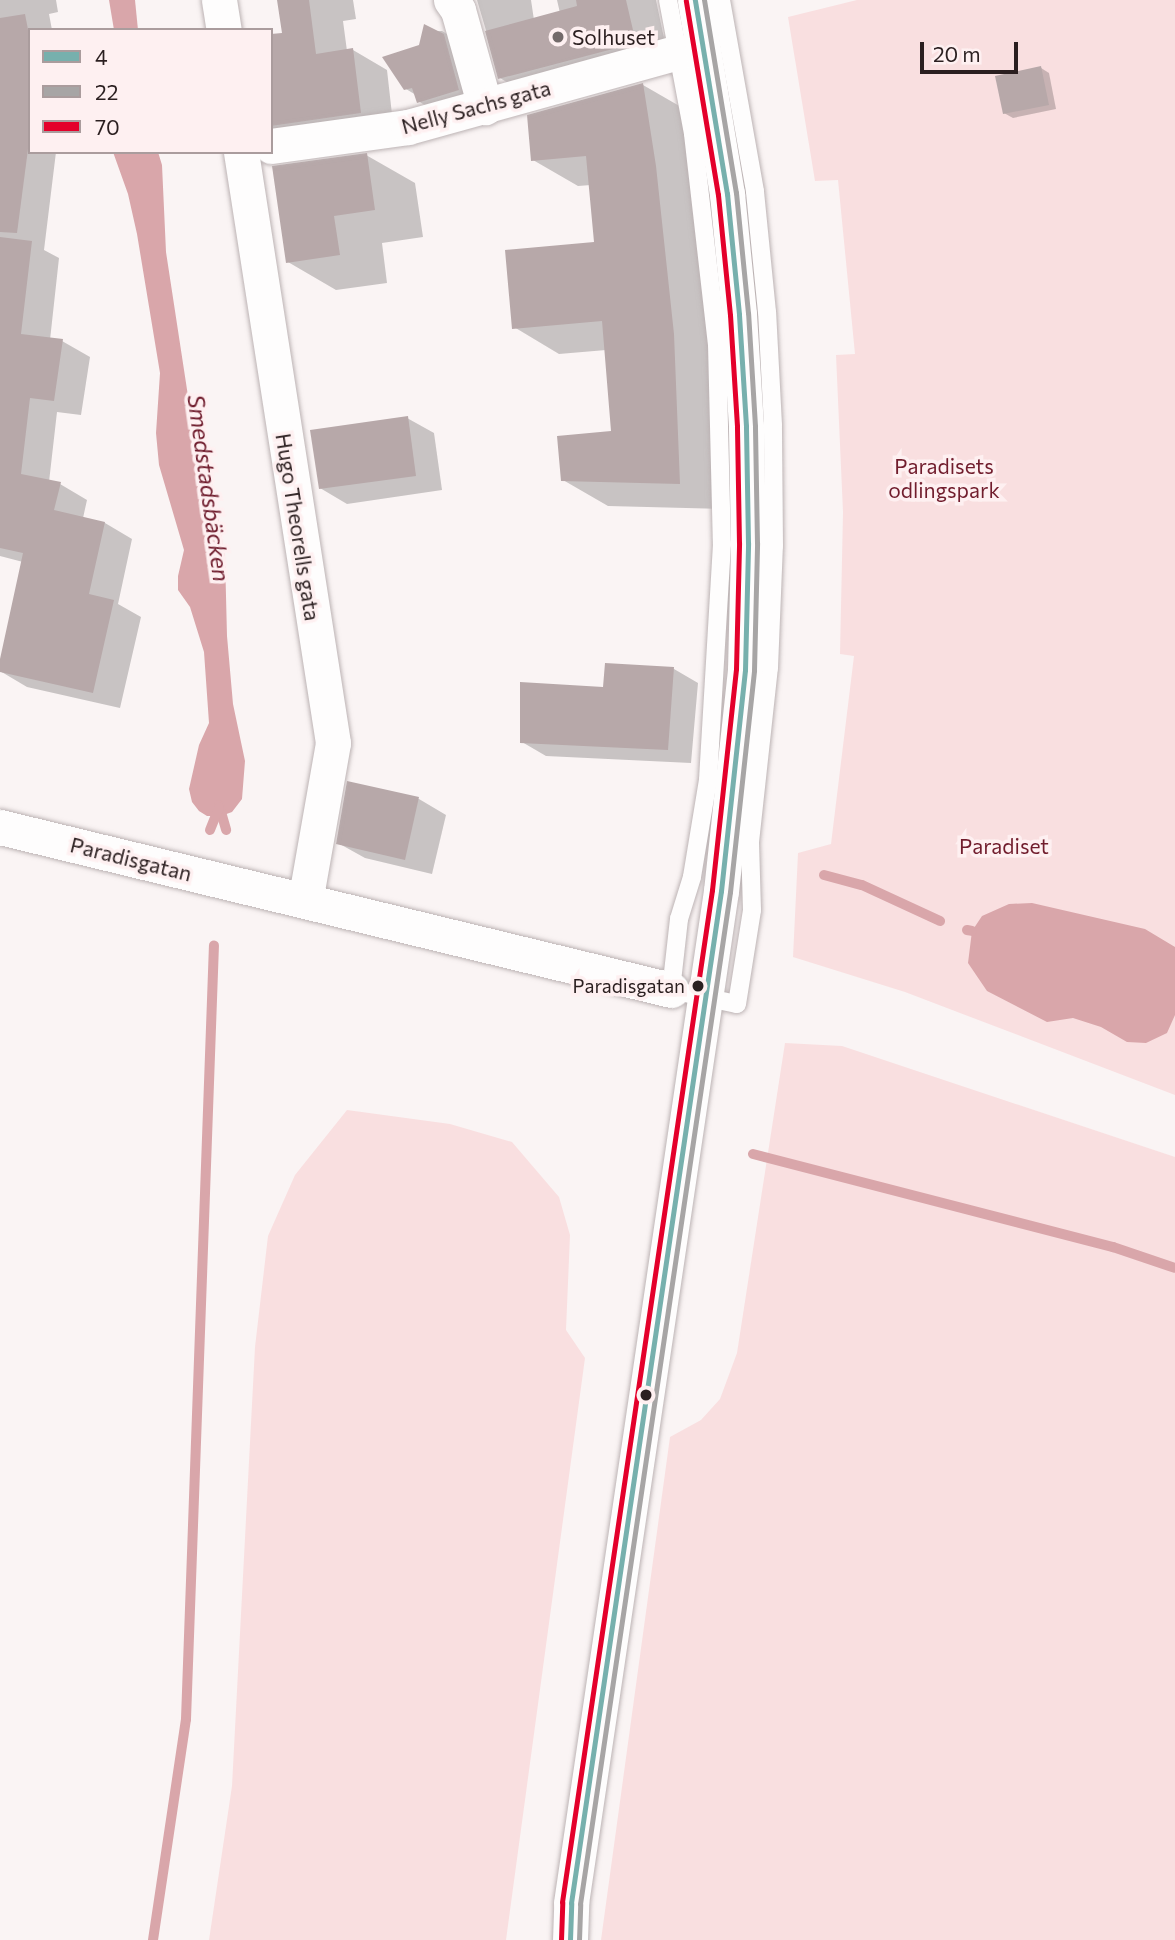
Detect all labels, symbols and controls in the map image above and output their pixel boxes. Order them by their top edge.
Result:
place label: Solhuset [572,24,655,50]
legend [28,28,273,154]
scale bar [923,28,1021,72]
marker: Solhuset [550,29,566,45]
text: 20 m [933,41,981,66]
text: 4 [95,44,108,69]
street label: Nelly Sachs gata [399,75,553,139]
text: 22 [95,79,118,104]
text: 70 [95,114,120,139]
water label: Smedstadsbäcken [182,393,236,583]
street label: Hugo Theorells gata [271,431,325,623]
park label: Paradisets odlingspark [888,453,1000,503]
street label: Paradisgatan [68,832,194,886]
park label: Paradiset [959,833,1049,859]
place label: Paradisgatan [573,975,685,997]
marker: Paradisgatan [691,979,705,993]
unlabelled marker [639,1388,653,1402]

